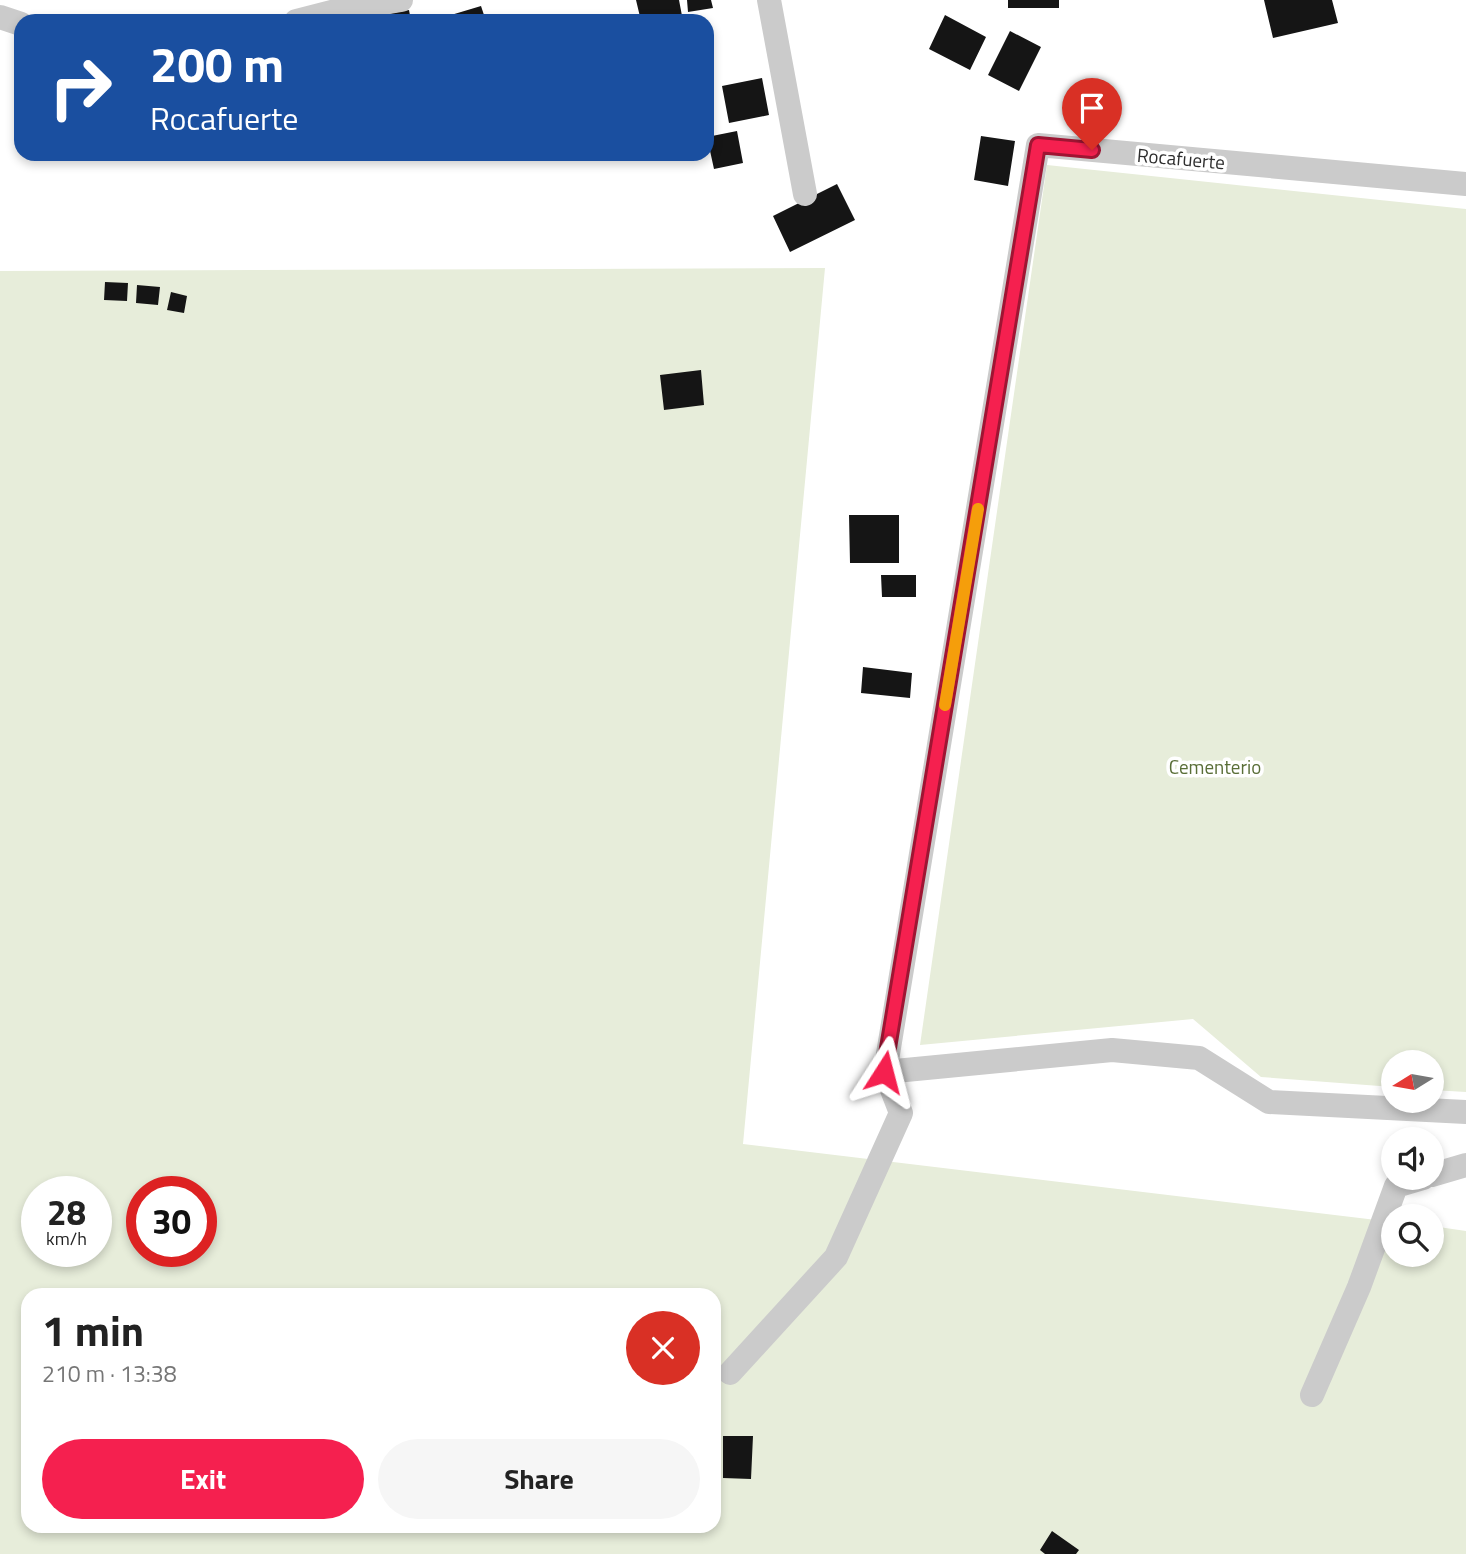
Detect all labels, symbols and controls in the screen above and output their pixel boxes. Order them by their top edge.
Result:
text: 200 m [150,26,284,101]
icon: right [35,42,126,133]
pin [1062,78,1122,150]
icon: arrive [1073,89,1111,127]
text: Rocafuerte [150,94,299,142]
street label: Rocafuerte [1136,140,1226,176]
park label: Cementerio [1169,752,1261,781]
position arrow [847,1035,921,1109]
north arrow [1381,1050,1444,1113]
map controls [1381,1050,1444,1267]
button: sound [1381,1127,1444,1190]
speed limit sign: 30 [126,1176,217,1267]
text: 28 [47,1185,86,1239]
button: search [1381,1204,1444,1267]
text: km/h [46,1225,87,1252]
text: 1 min [42,1298,144,1362]
button: close [626,1311,700,1385]
text: 210 m · 13:38 [42,1356,177,1391]
button: Exit [42,1439,364,1519]
button: Share [378,1439,700,1519]

